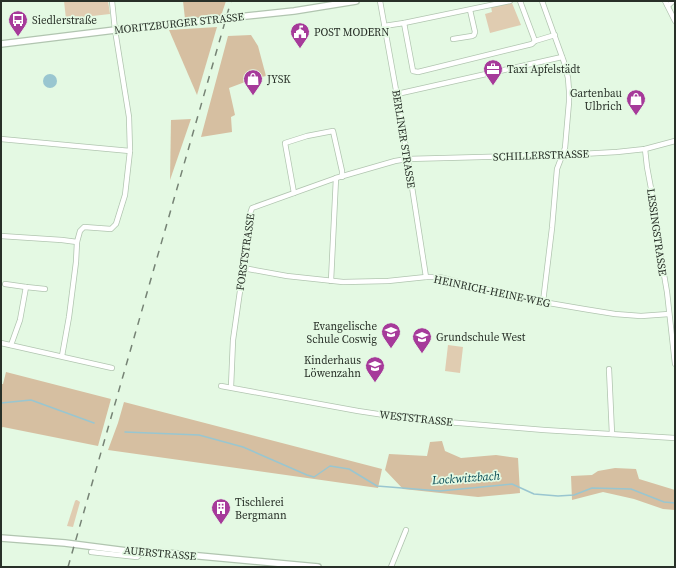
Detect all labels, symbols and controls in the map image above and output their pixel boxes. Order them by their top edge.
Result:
bus stop icon: Siedlerstraße [7,9,29,37]
street label: MORITZBURGER STRASSE [113,9,245,38]
place label: Siedlerstraße [32,13,97,28]
public building icon: POST MODERN [289,21,311,49]
place label: POST MODERN [314,25,389,40]
office icon: Taxi Apfelstädt [482,58,504,86]
place label: Taxi Apfelstädt [507,62,580,77]
shop icon: JYSK [242,68,264,96]
place label: JYSK [266,72,291,87]
place label: Gartenbau Ulbrich [570,86,623,114]
shop icon: Gartenbau Ulbrich [625,88,647,116]
street label: BERLINER STRASSE [388,89,419,190]
street label: SCHILLERSTRASSE [493,146,590,165]
street label: LESSINGSTRASSE [643,188,670,277]
street label: FORSTSTRASSE [233,212,258,292]
street label: HEINRICH-HEINE-WEG [432,272,552,311]
place label: Evangelische Schule Coswig [307,319,377,347]
school or university icon: Evangelische Schule Coswig [380,321,402,349]
school or university icon: Grundschule West [411,326,433,354]
place label: Grundschule West [436,330,526,345]
place label: Kinderhaus Löwenzahn [304,353,361,381]
school or university icon: Kinderhaus Löwenzahn [364,355,386,383]
street label: WESTSTRASSE [378,407,454,430]
water label: Lockwitzbach [430,468,501,488]
place label: Tischlerei Bergmann [235,495,287,523]
building icon: Tischlerei Bergmann [210,497,232,525]
street label: AUERSTRASSE [123,543,197,564]

